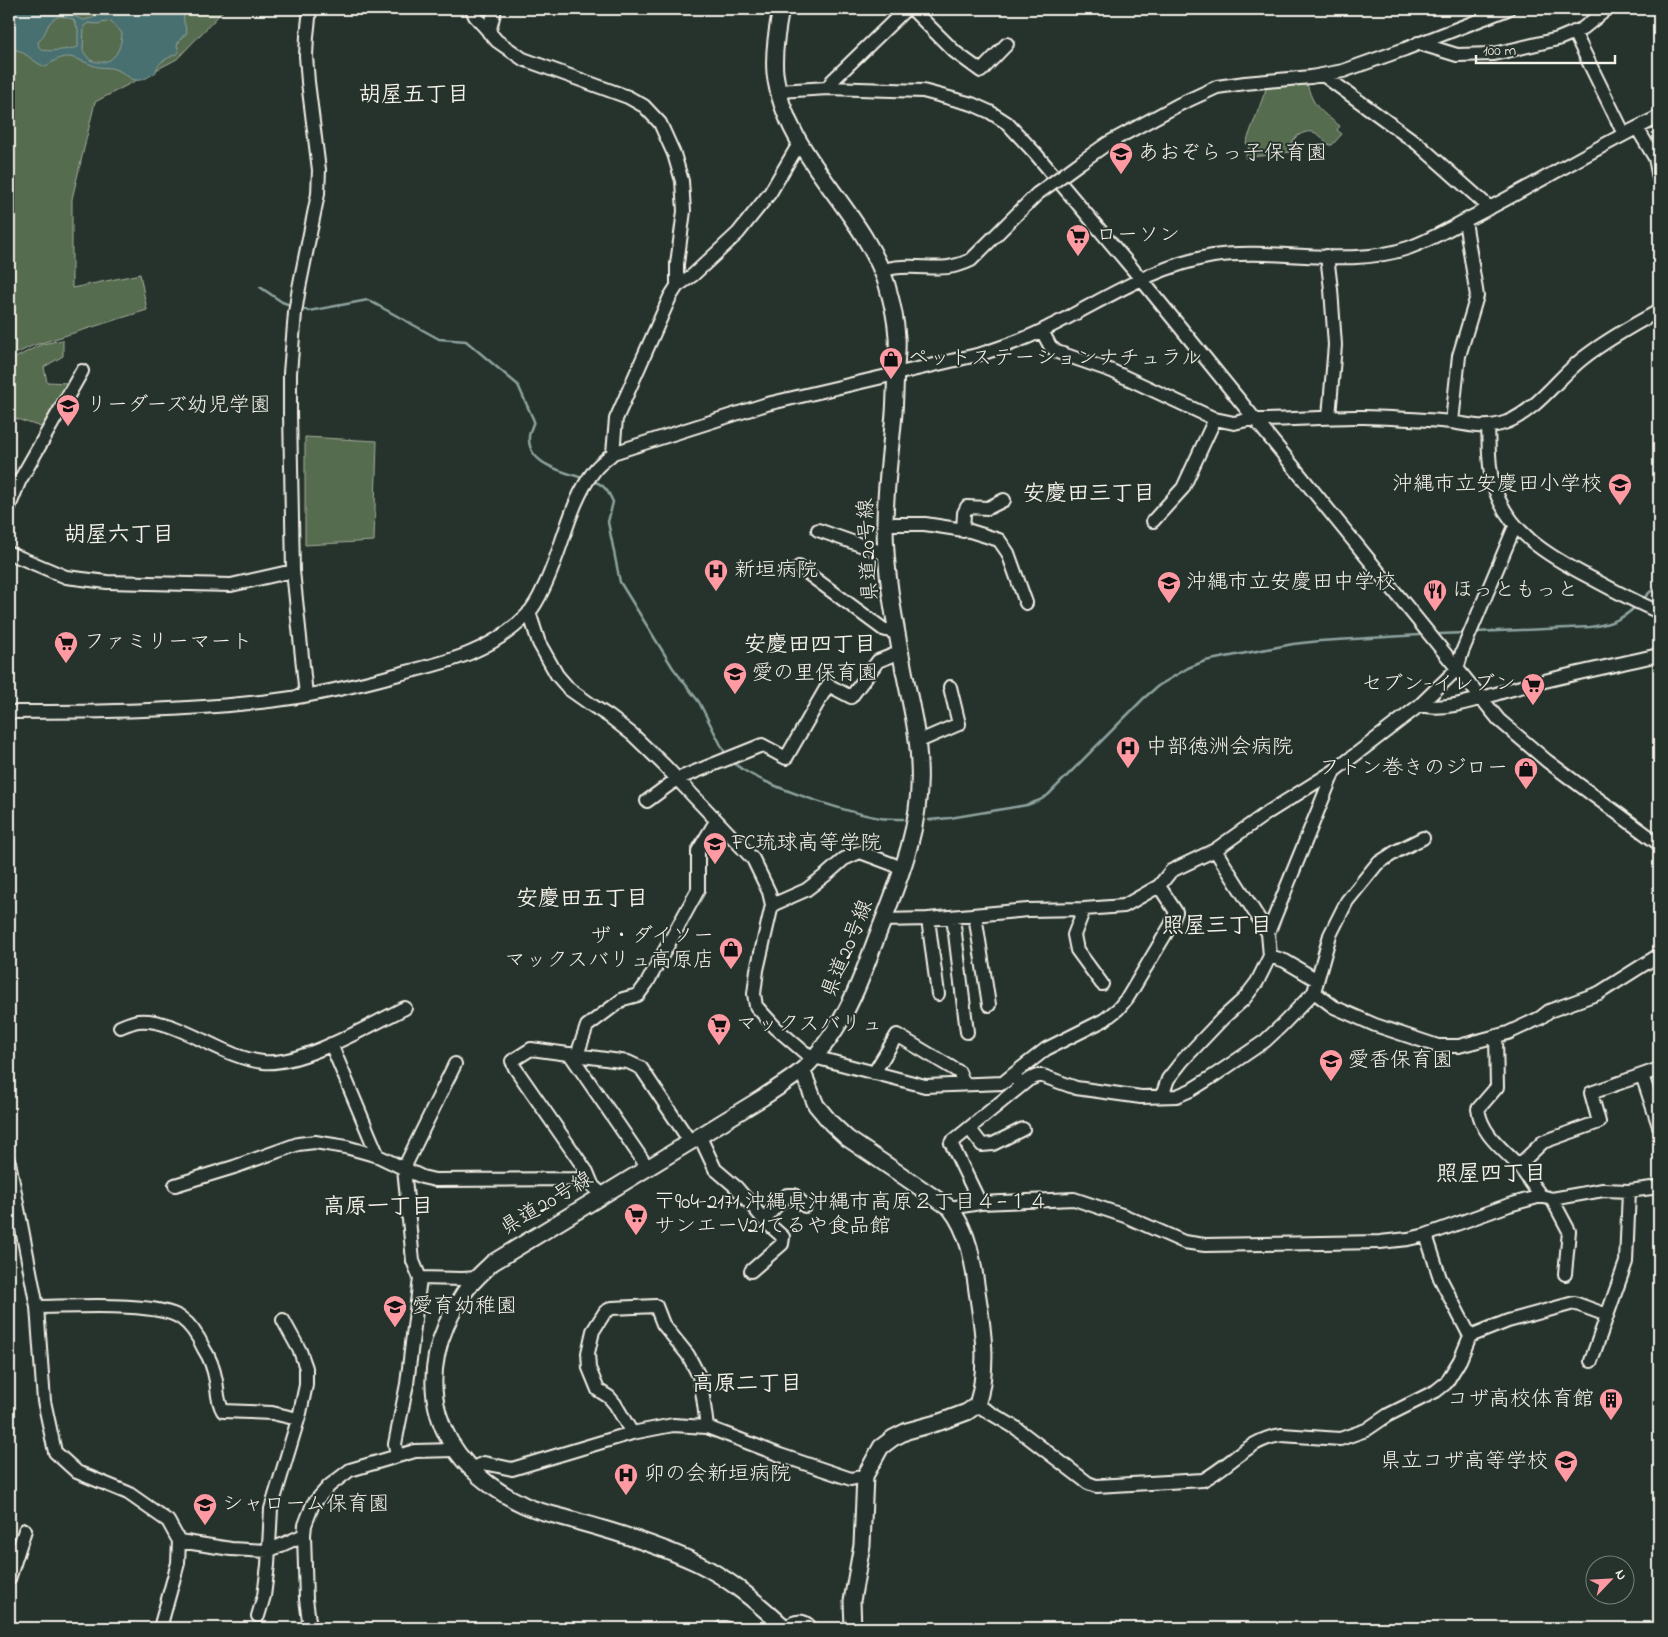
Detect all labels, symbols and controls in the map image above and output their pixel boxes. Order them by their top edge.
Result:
scale bar [1476,32,1614,64]
text: 100 m [1483,40,1516,62]
district label: 胡屋五丁目 [359,80,469,112]
place label: あおぞらっ子保育園 [1138,139,1327,169]
school or university icon: あおぞらっ子保育園 [1108,141,1134,175]
place label: ローソン [1096,221,1180,251]
supermarket icon: ローソン [1065,223,1091,257]
place label: ペットステーションナチュラル [908,344,1202,374]
shop icon: ペットステーションナチュラル [878,346,904,380]
place label: リーダーズ幼児学園 [86,391,271,421]
school or university icon: リーダーズ幼児学園 [55,393,81,427]
place label: 沖縄市立安慶田小学校 [1392,470,1602,500]
school or university icon: 沖縄市立安慶田小学校 [1607,472,1633,506]
district label: 安慶田三丁目 [1023,479,1155,511]
street label: 県道20号線 [851,498,887,602]
district label: 胡屋六丁目 [64,520,174,552]
place label: 新垣病院 [734,556,818,586]
hospital icon: 新垣病院 [703,558,729,592]
place label: 沖縄市立安慶田中学校 [1186,568,1396,598]
school or university icon: 沖縄市立安慶田中学校 [1156,570,1182,604]
place label: ほっともっと [1452,576,1578,606]
restaurant icon: ほっともっと [1422,578,1448,612]
place label: ファミリーマート [84,628,252,658]
supermarket icon: ファミリーマート [53,630,79,664]
district label: 安慶田四丁目 [744,630,876,662]
place label: 愛の里保育園 [752,659,878,689]
school or university icon: 愛の里保育園 [722,661,748,695]
place label: セブン-イレブン [1361,670,1516,700]
supermarket icon: セブン-イレブン [1520,672,1546,706]
place label: 中部徳洲会病院 [1146,733,1293,763]
hospital icon: 中部徳洲会病院 [1115,735,1141,769]
place label: フトン巻きのジロー [1319,754,1508,784]
shop icon: フトン巻きのジロー [1513,756,1539,790]
place label: FC琉球高等学院 [731,829,881,859]
school or university icon: FC琉球高等学院 [702,831,728,865]
district label: 安慶田五丁目 [516,884,648,916]
street label: 県道20号線 [815,895,881,1003]
district label: 照屋三丁目 [1162,911,1272,943]
place label: ザ・ダイソー マックスバリュ高原店 [504,922,714,976]
shop icon: ザ・ダイソー マックスバリュ高原店 [718,936,744,970]
place label: マックスバリュ [736,1010,883,1040]
supermarket icon: マックスバリュ [706,1012,732,1046]
place label: 愛香保育園 [1348,1046,1453,1076]
school or university icon: 愛香保育園 [1318,1048,1344,1082]
district label: 照屋四丁目 [1436,1159,1546,1191]
street label: 県道20号線 [495,1164,599,1244]
place label: 〒904-2171 沖縄県沖縄市高原２丁目４−１４ サンエーV21てるや食品館 [654,1188,1049,1242]
district label: 高原一丁目 [323,1192,433,1224]
supermarket icon: 〒904-2171 沖縄県沖縄市高原２丁目４−１４ サンエーV21てるや食品館 [623,1202,649,1236]
place label: 愛育幼稚園 [412,1292,517,1322]
school or university icon: 愛育幼稚園 [382,1294,408,1328]
district label: 高原二丁目 [692,1369,802,1401]
place label: コザ高校体育館 [1447,1385,1594,1415]
building icon: コザ高校体育館 [1598,1387,1624,1421]
place label: 県立コザ高等学校 [1380,1447,1548,1477]
school or university icon: 県立コザ高等学校 [1553,1449,1579,1483]
place label: 卯の会新垣病院 [644,1460,791,1490]
hospital icon: 卯の会新垣病院 [613,1462,639,1496]
place label: シャローム保育園 [222,1490,389,1520]
school or university icon: シャローム保育園 [192,1492,218,1526]
north arrow [1586,1554,1636,1604]
text: N [1609,1566,1632,1584]

